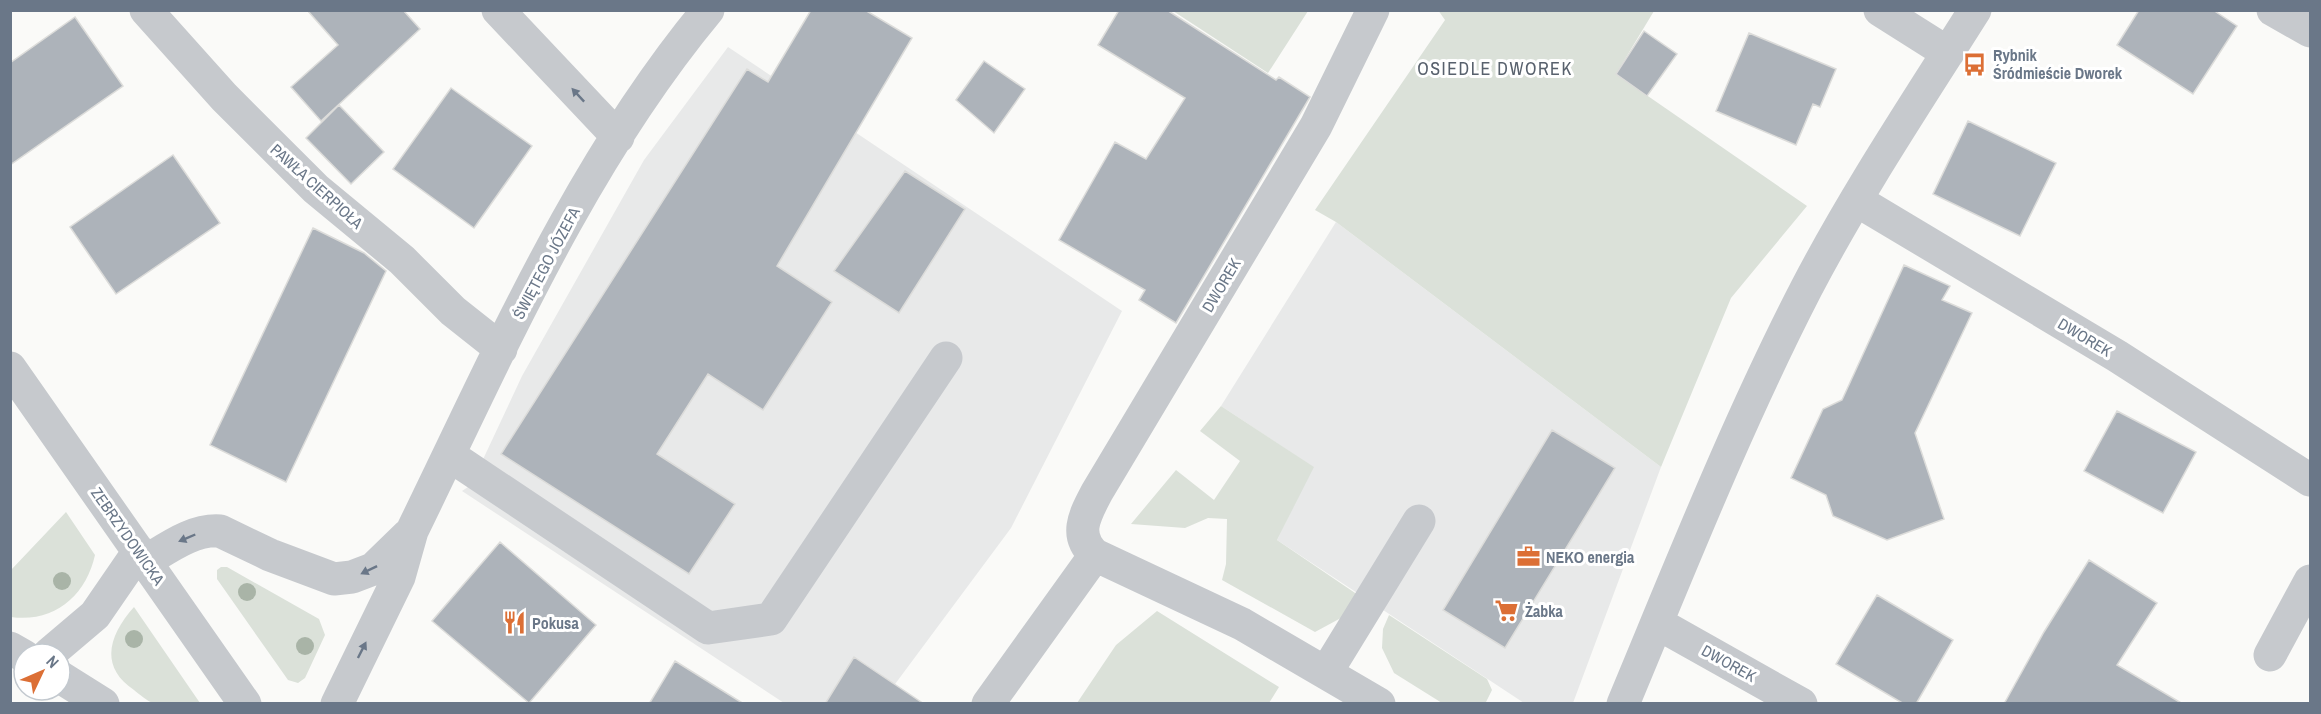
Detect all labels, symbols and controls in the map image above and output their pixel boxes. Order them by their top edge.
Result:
place label: Rybnik Śródmieście Dworek [1993,44,2123,84]
bus stop icon: Rybnik Śródmieście Dworek [1962,51,1988,77]
district label: OSIEDLE DWOREK [1417,56,1573,81]
one-way arrow [572,88,585,103]
street label: PAWŁA CIERPIOŁA [266,139,368,234]
street label: ŚWIĘTEGO JÓZEFA [507,203,585,323]
street label: DWOREK [1196,254,1246,316]
street label: DWOREK [2054,312,2116,362]
street label: ZEBRZYDOWICKA [86,483,170,589]
one-way arrow [178,533,196,543]
office icon: NEKO energia [1515,544,1541,570]
place label: NEKO energia [1546,546,1635,568]
one-way arrow [360,565,378,575]
supermarket icon: Żabka [1494,598,1520,624]
place label: Żabka [1525,600,1564,622]
restaurant icon: Pokusa [501,610,527,636]
place label: Pokusa [532,612,579,634]
street label: DWOREK [1698,639,1760,687]
north arrow [12,642,72,702]
one-way arrow [357,642,366,659]
text: N [42,651,64,673]

